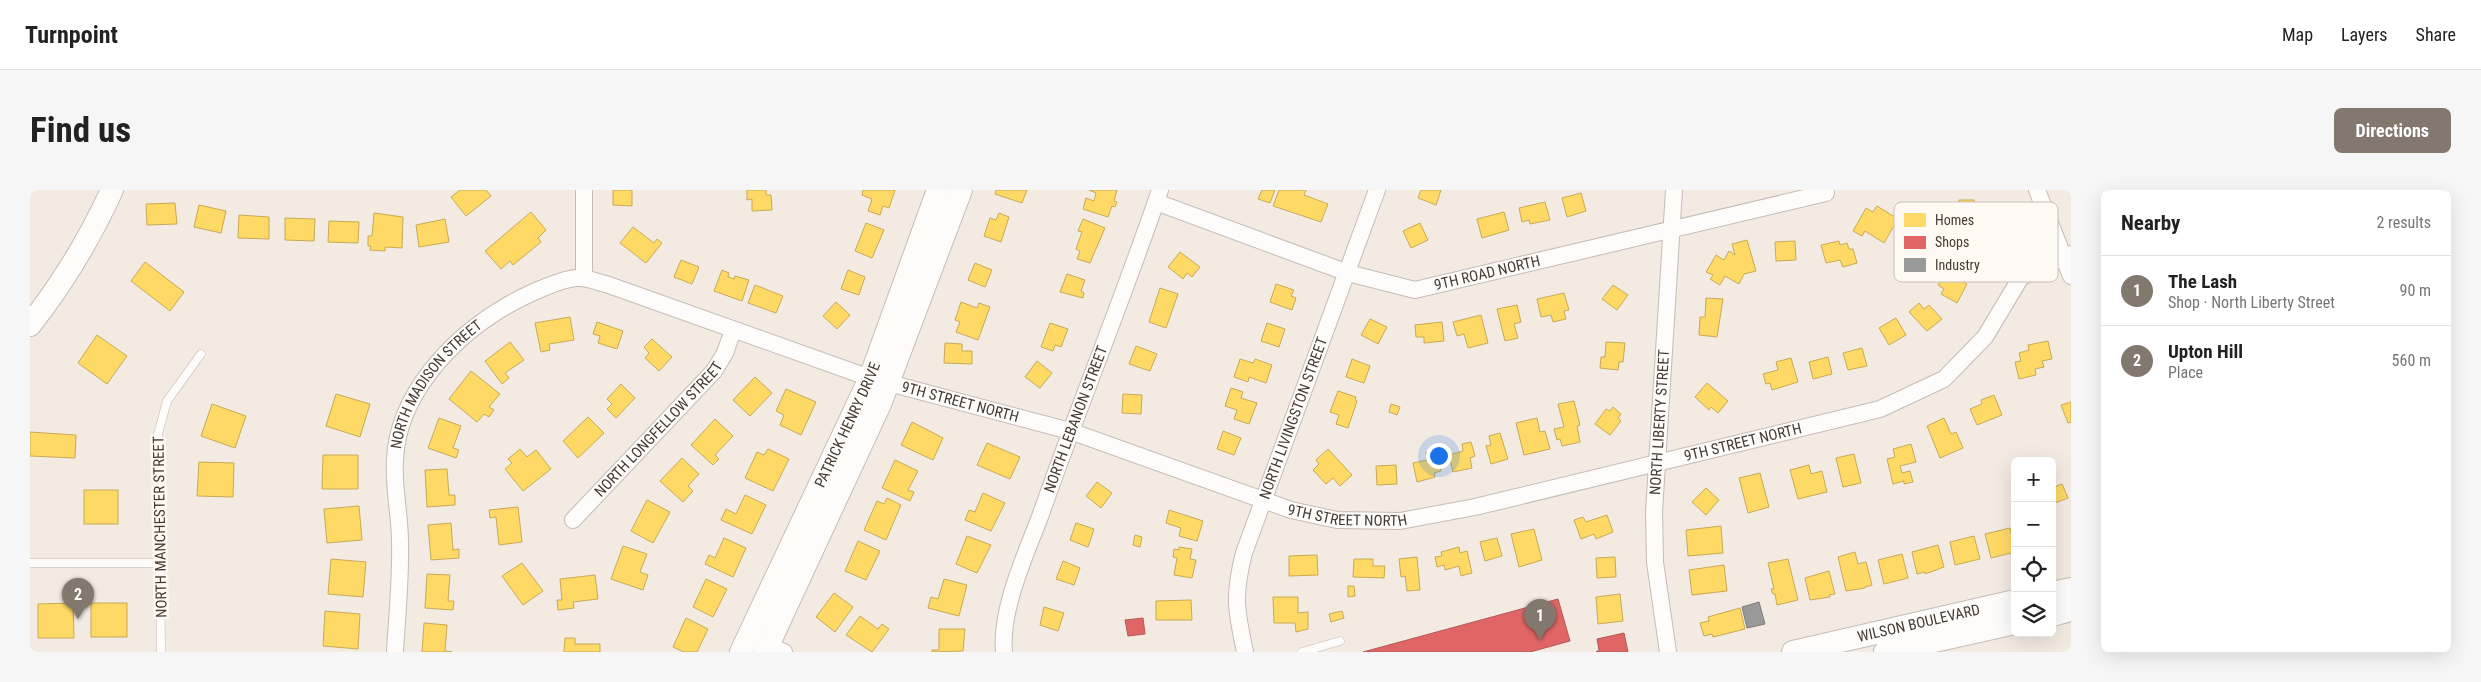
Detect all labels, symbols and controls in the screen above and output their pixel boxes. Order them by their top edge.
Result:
text: Turnpoint [25,21,118,49]
text: Map [2282,24,2313,45]
text: Layers [2341,24,2388,45]
text: Share [2416,24,2456,45]
button: Directions [2334,108,2451,153]
text: Find us [30,110,131,151]
legend [1894,202,2058,282]
text: Nearby [2121,211,2180,235]
text: Homes [1935,212,1974,228]
text: 2 results [2376,213,2431,232]
text: Shops [1935,234,1969,250]
street label: 9TH ROAD NORTH [1432,252,1542,294]
text: Industry [1935,257,1980,273]
text: The Lash [2168,270,2237,293]
text: 1 [2133,281,2141,300]
text: 90 m [2399,281,2431,300]
text: Shop · North Liberty Street [2168,293,2335,312]
street label: NORTH MADISON STREET [387,316,486,450]
street label: NORTH LIVINGSTON STREET [1256,335,1331,502]
text: Upton Hill [2168,340,2243,363]
street label: NORTH LEBANON STREET [1040,343,1111,495]
street label: NORTH LIBERTY STREET [1646,349,1673,496]
text: 2 [2133,351,2141,370]
text: 560 m [2392,351,2431,370]
street label: NORTH LONGFELLOW STREET [591,358,727,500]
street label: PATRICK HENRY DRIVE [811,360,884,490]
text: Place [2168,363,2203,382]
street label: 9TH STREET NORTH [900,378,1021,426]
street label: 9TH STREET NORTH [1682,419,1803,465]
street label: NORTH MANCHESTER STREET [149,436,171,618]
your location [1426,443,1452,469]
map controls [2011,457,2056,637]
button: + [2011,457,2056,502]
street label: 9TH STREET NORTH [1286,500,1409,530]
button: − [2011,502,2056,547]
button: locate [2011,547,2056,592]
pin: 2 [62,578,94,619]
button: layers [2011,592,2056,637]
pin: 1 [1524,599,1556,640]
street label: WILSON BOULEVARD [1856,600,1982,646]

